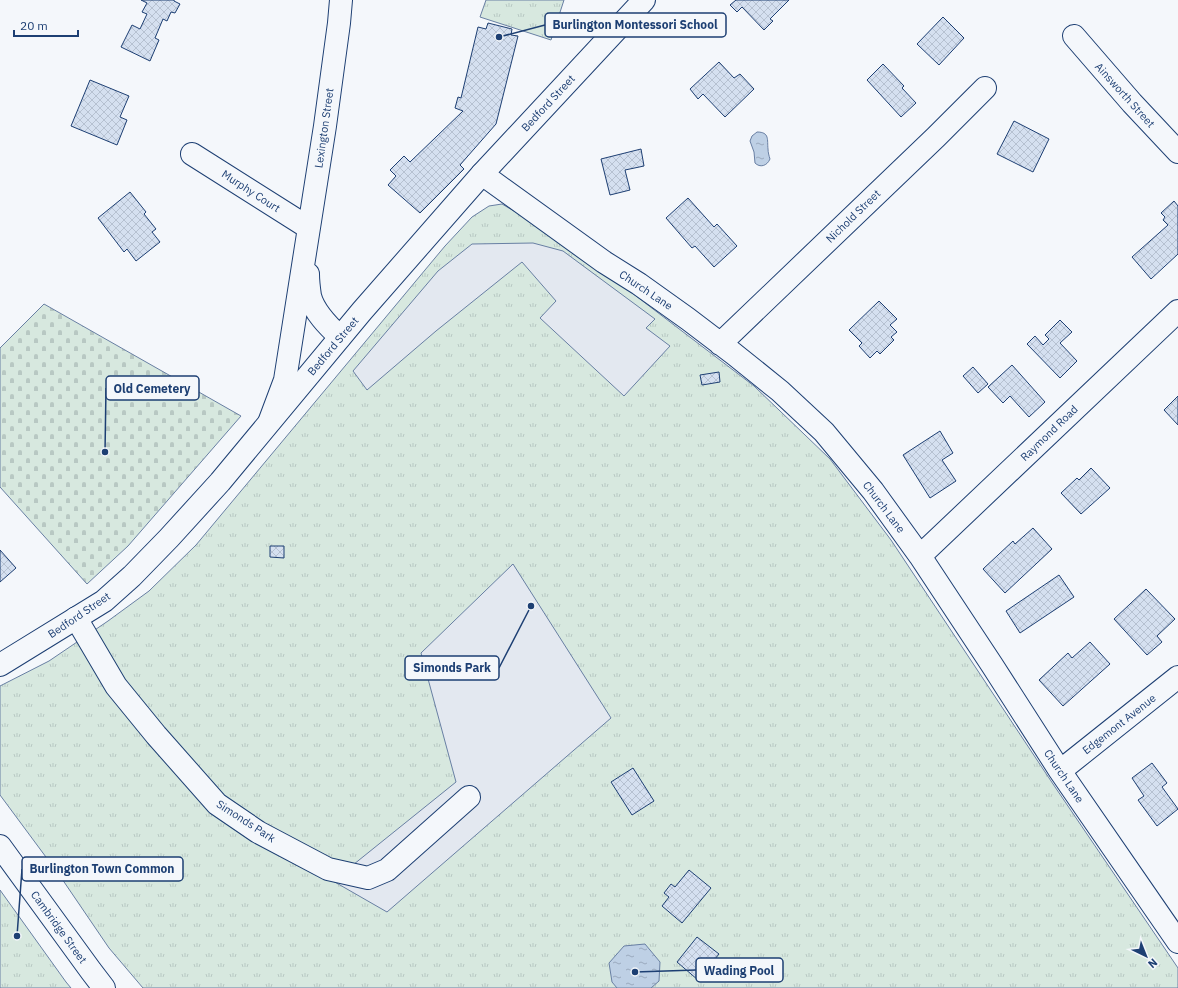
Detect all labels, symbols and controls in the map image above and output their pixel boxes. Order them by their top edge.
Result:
scale bar [14,12,78,38]
callout: Burlington Montessori School [545,13,726,37]
text: Burlington Montessori School [552,17,718,32]
text: 20 m [20,18,48,33]
street label: Ainsworth Street [1092,60,1158,131]
street label: Bedford Street [518,72,578,134]
street label: Lexington Street [311,87,337,169]
street label: Murphy Court [219,167,283,215]
street label: Nichold Street [823,186,883,246]
street label: Church Lane [617,267,675,313]
street label: Bedford Street [304,314,362,378]
callout: Old Cemetery [106,376,199,400]
text: Old Cemetery [114,381,191,396]
street label: Raymond Road [1017,402,1081,464]
street label: Church Lane [860,478,908,536]
street label: Bedford Street [45,589,113,641]
callout: Simonds Park [405,656,499,680]
text: Simonds Park [413,660,491,675]
street label: Edgemont Avenue [1079,691,1159,757]
street label: Church Lane [1041,747,1087,805]
street label: Simonds Park [214,797,278,845]
callout: Burlington Town Common [22,857,183,881]
text: Burlington Town Common [29,861,175,876]
street label: Cambridge Street [28,888,90,966]
north arrow [1126,936,1166,976]
text: N [1145,955,1161,971]
callout: Wading Pool [696,958,783,982]
text: Wading Pool [704,963,775,978]

